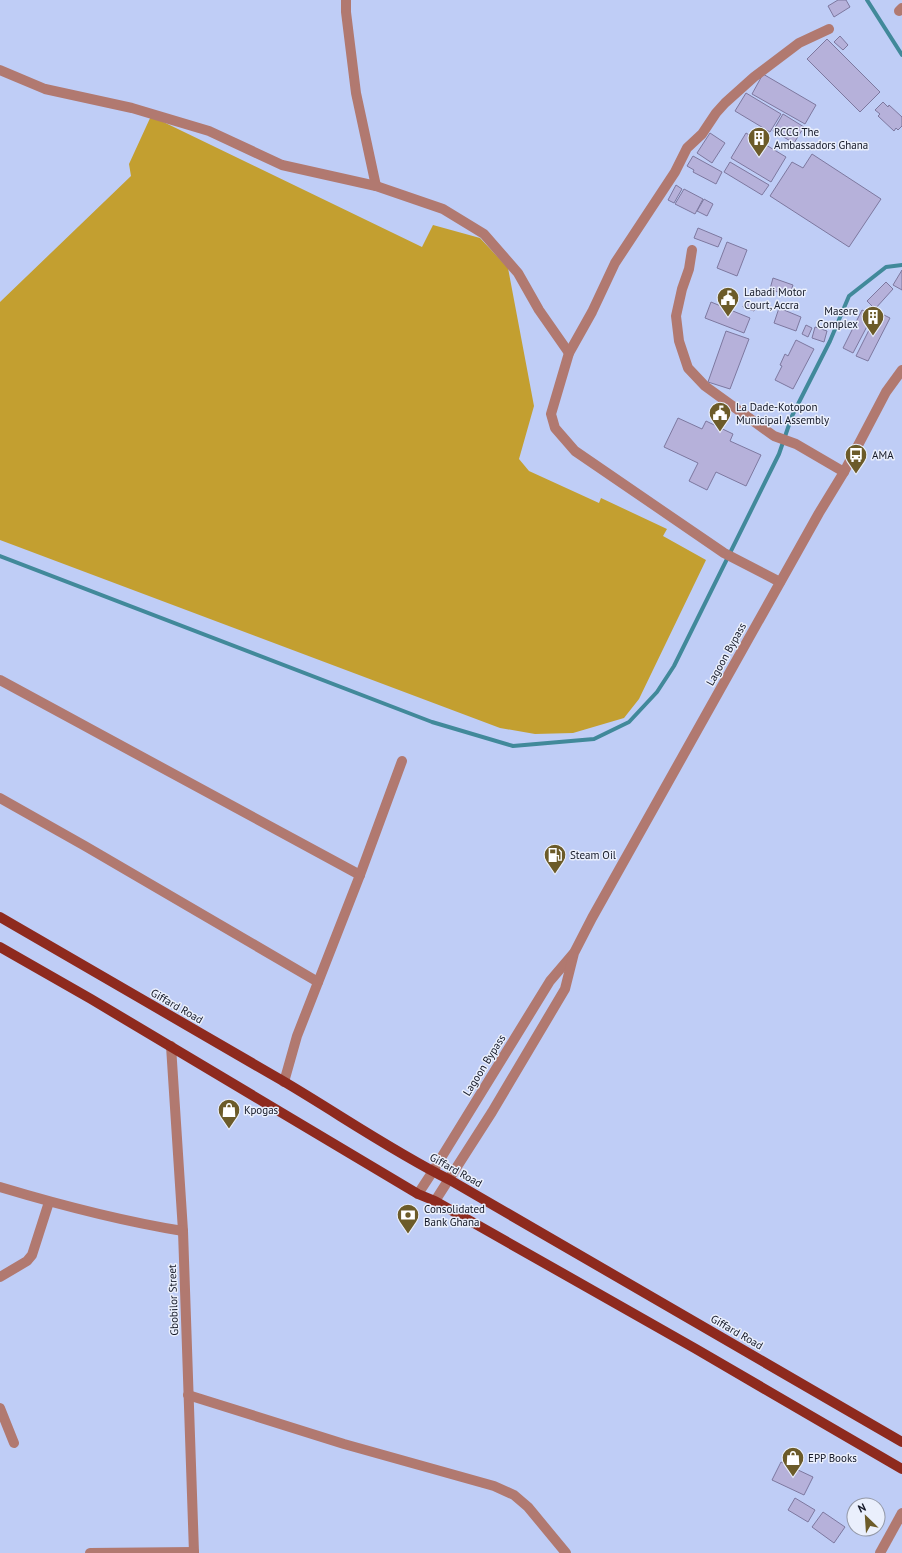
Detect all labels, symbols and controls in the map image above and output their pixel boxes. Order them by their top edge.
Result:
building icon: RCCG The Ambassadors Ghana [746,125,772,158]
place label: RCCG The Ambassadors Ghana [774,125,868,152]
public building icon: Labadi Motor Court, Accra [715,285,741,318]
place label: Labadi Motor Court, Accra [744,285,806,312]
place label: Masere Complex [817,304,858,331]
building icon: Masere Complex [860,304,886,337]
public building icon: La Dade-Kotopon Municipal Assembly [707,400,733,433]
place label: La Dade-Kotopon Municipal Assembly [736,400,830,427]
bus stop icon: AMA [843,442,869,475]
place label: AMA [872,448,894,462]
street label: Lagoon Bypass [703,620,749,688]
fuel station icon: Steam Oil [542,842,568,875]
place label: Steam Oil [570,848,617,862]
street label: Giffard Road [148,985,206,1027]
street label: Lagoon Bypass [460,1031,509,1098]
shop icon: Kpogas [216,1097,242,1130]
place label: Kpogas [244,1103,279,1117]
street label: Giffard Road [427,1150,485,1190]
bank icon: Consolidated Bank Ghana [395,1202,421,1235]
place label: Consolidated Bank Ghana [424,1202,485,1229]
street label: Gbobilor Street [165,1264,181,1336]
street label: Giffard Road [708,1311,766,1353]
shop icon: EPP Books [780,1445,806,1478]
place label: EPP Books [808,1451,857,1465]
north arrow [846,1497,886,1537]
text: N [856,1500,868,1516]

